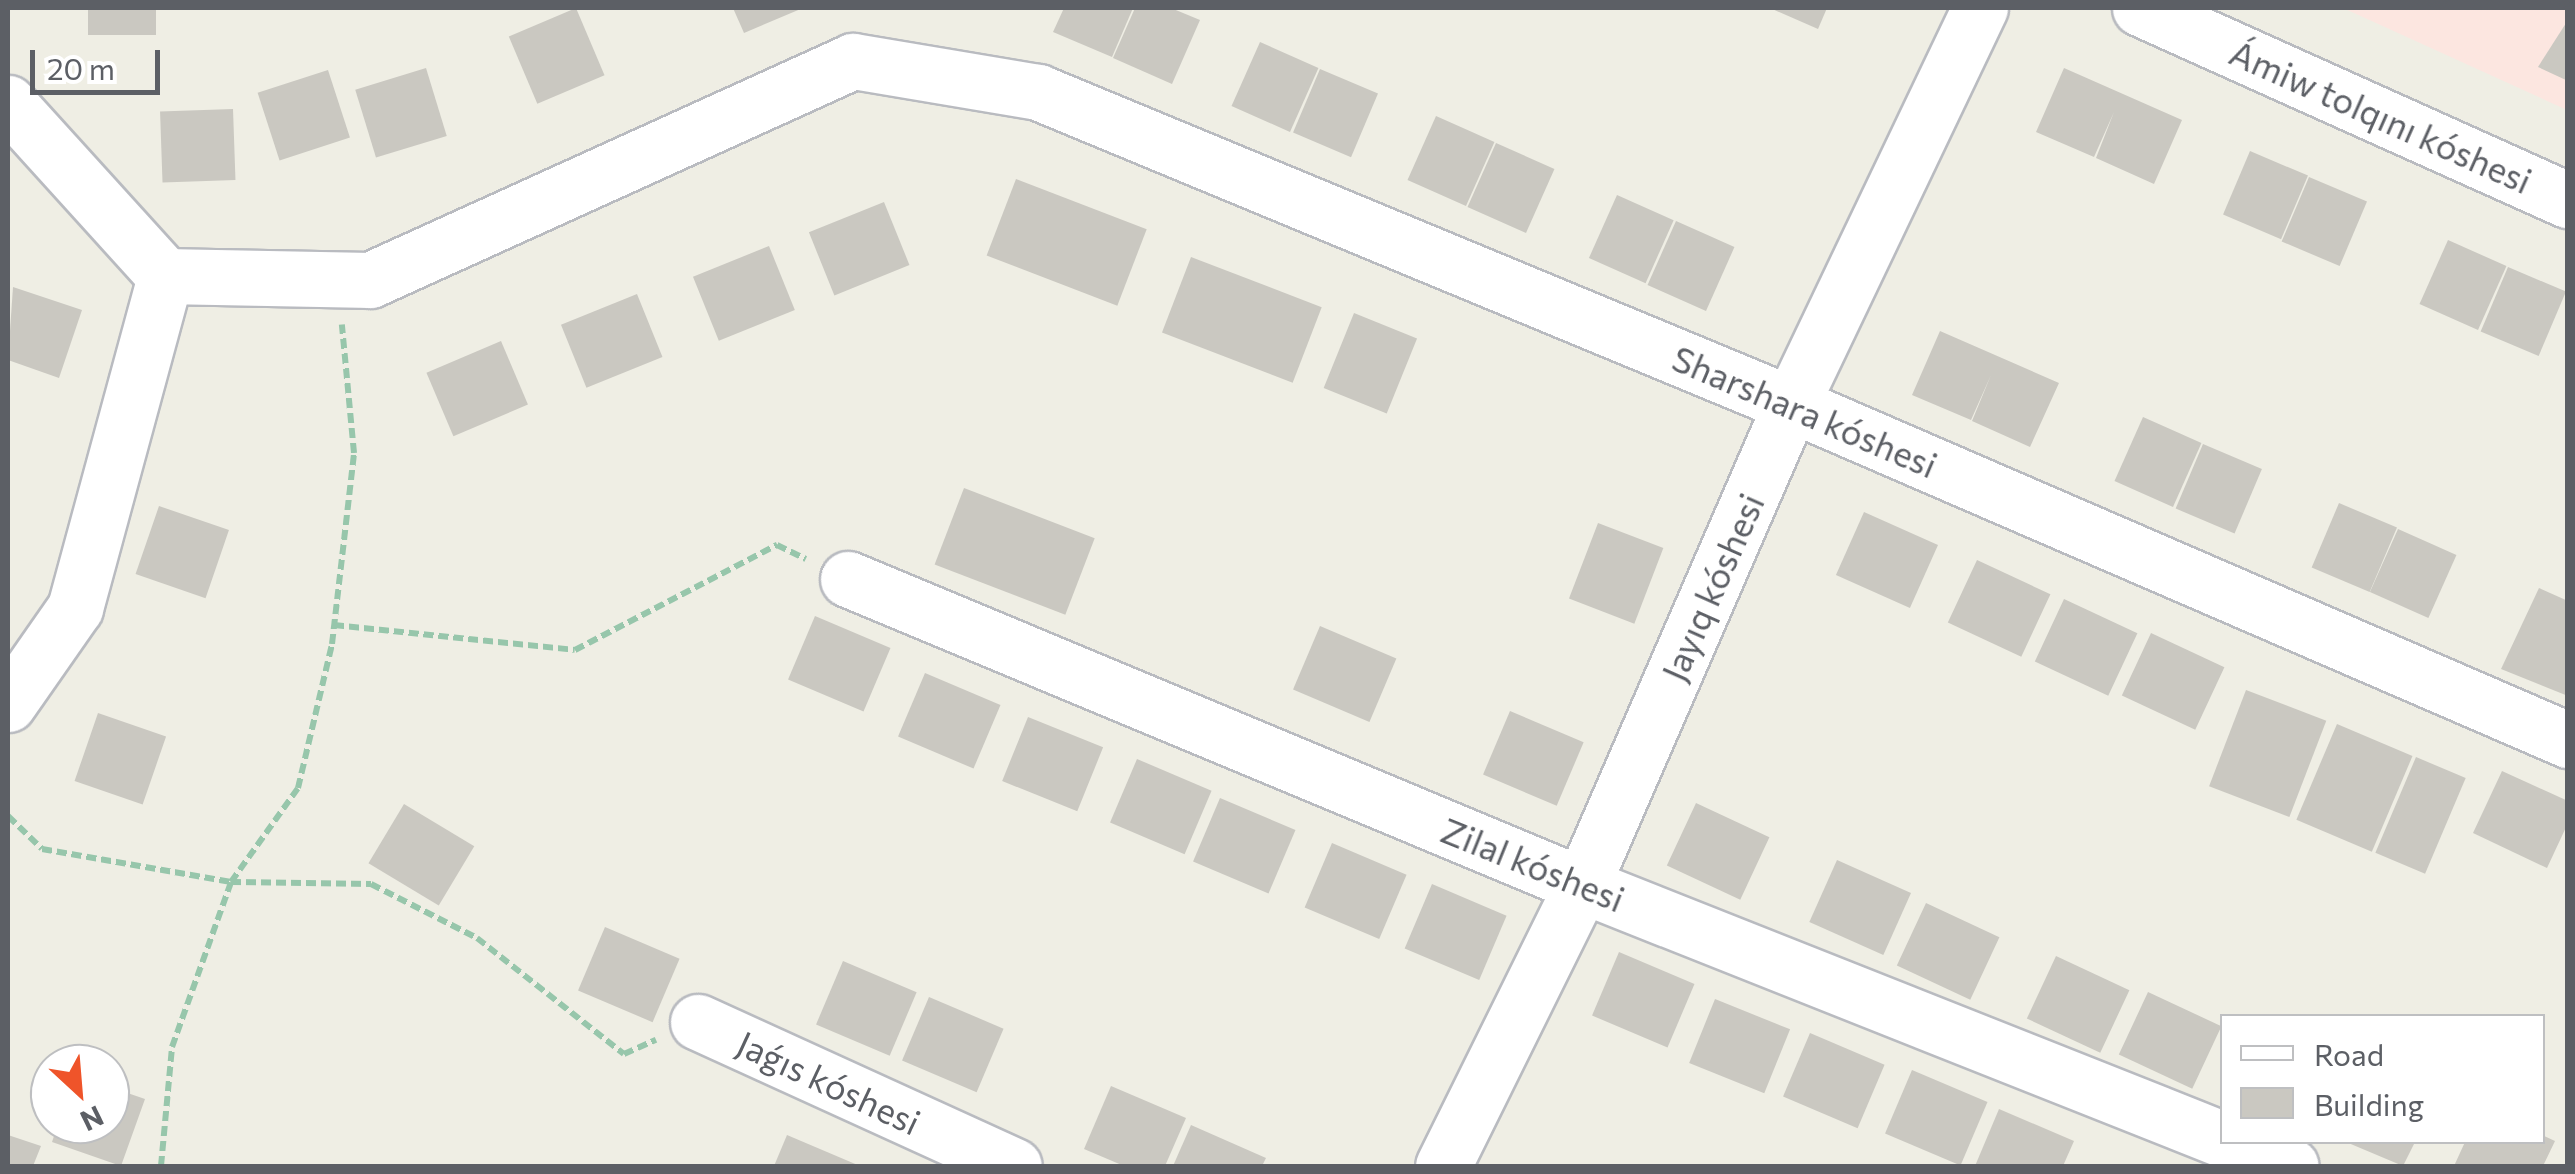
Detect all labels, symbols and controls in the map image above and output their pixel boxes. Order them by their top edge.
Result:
scale bar [35,30,165,92]
street label: Ámiw tolqını kóshesi [2224,31,2538,201]
text: 20 m [47,49,115,86]
street label: Sharshara kóshesi [1666,336,1944,486]
street label: Jayıq kóshesi [1652,487,1772,687]
street label: Zilal kóshesi [1435,808,1631,920]
legend [2220,1014,2545,1144]
street label: Jaǵıs kóshesi [731,1021,927,1143]
text: Road [2314,1035,2384,1072]
north arrow [30,1044,130,1144]
text: Building [2314,1085,2424,1122]
text: N [75,1099,109,1139]

